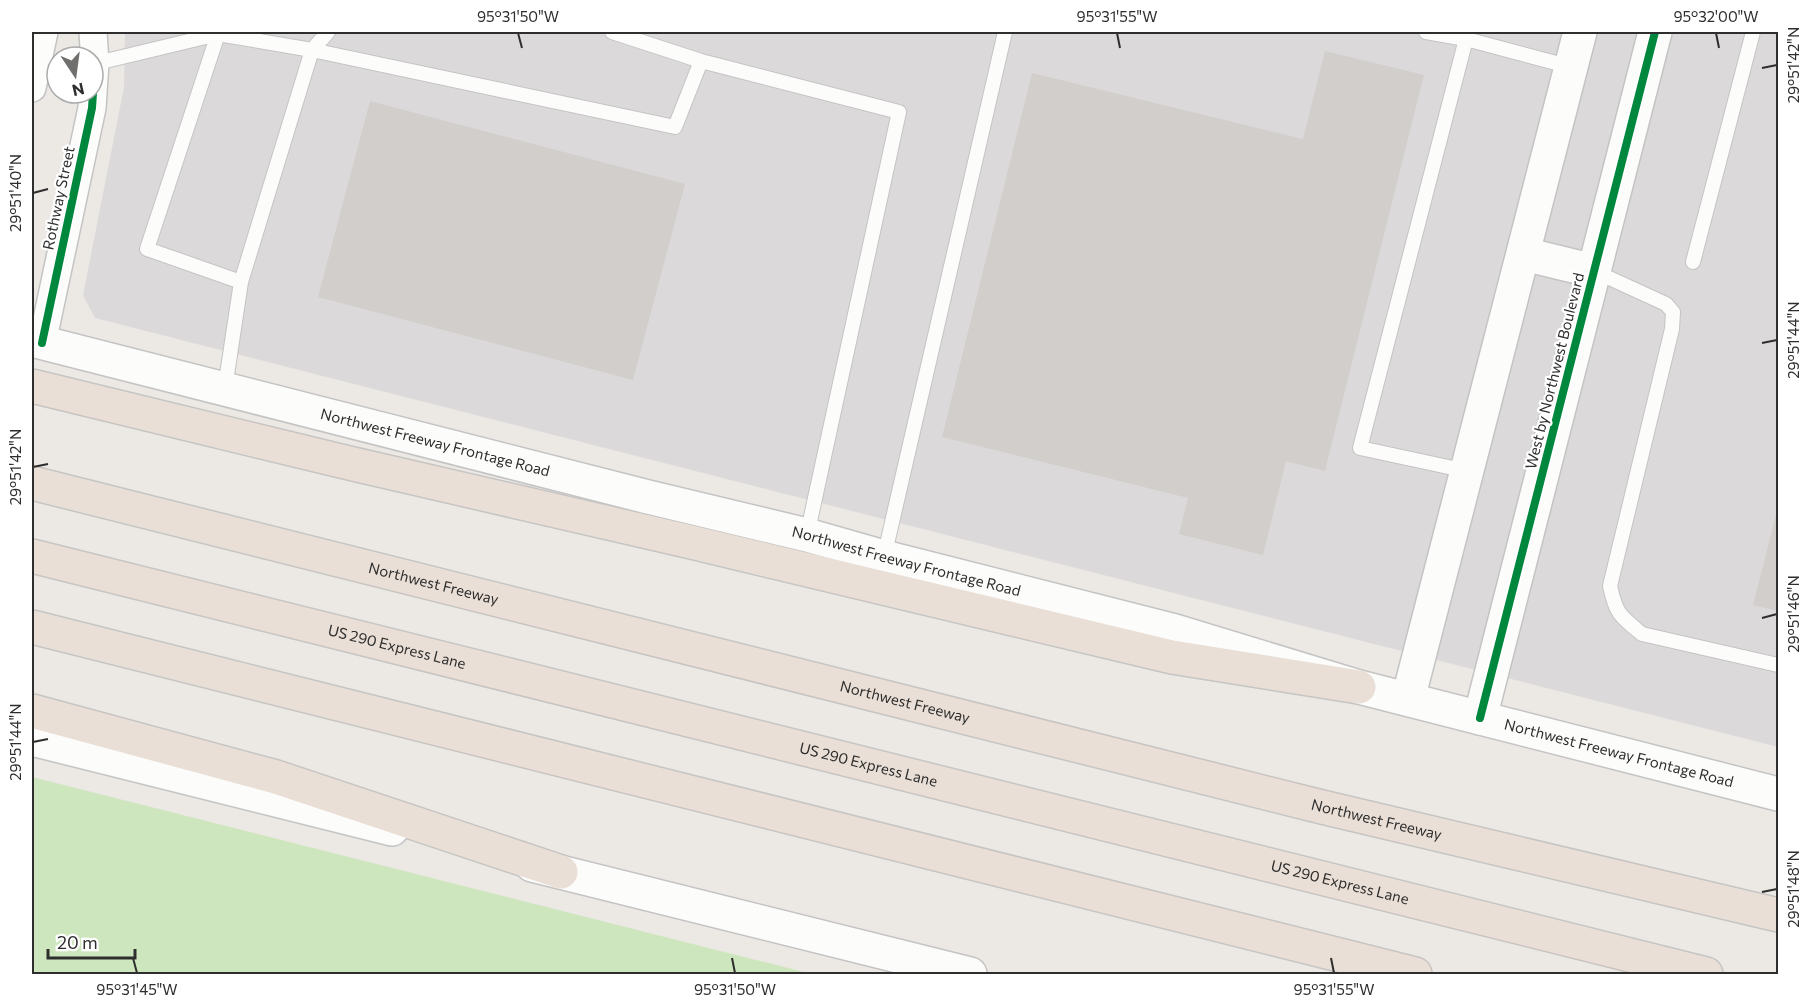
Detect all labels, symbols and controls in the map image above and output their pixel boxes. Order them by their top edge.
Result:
text: 95°31'50"W [477,7,559,25]
text: 95°31'55"W [1077,7,1157,25]
text: 95°32'00"W [1673,7,1759,25]
text: 29°51'42"N [1784,27,1802,103]
north arrow [45,45,105,105]
text: N [71,79,86,101]
street label: Rothway Street [38,144,78,251]
text: 29°51'40"N [6,154,24,232]
street label: West by Northwest Boulevard [1521,271,1587,471]
text: 29°51'44"N [1784,301,1802,379]
street label: Northwest Freeway Frontage Road [319,404,552,480]
text: 29°51'42"N [6,429,24,505]
street label: Northwest Freeway Frontage Road [790,522,1023,599]
street label: Northwest Freeway [367,558,501,608]
text: 29°51'46"N [1784,575,1802,653]
street label: US 290 Express Lane [326,620,468,672]
street label: Northwest Freeway [838,676,972,726]
text: 29°51'44"N [6,703,24,781]
street label: Northwest Freeway Frontage Road [1503,714,1736,790]
street label: US 290 Express Lane [798,738,940,790]
street label: Northwest Freeway [1310,795,1444,843]
text: 29°51'48"N [1784,850,1802,928]
street label: US 290 Express Lane [1269,856,1411,908]
scale bar [48,922,135,960]
text: 20 m [57,931,98,953]
text: 95°31'45"W [96,980,178,998]
text: 95°31'50"W [694,980,776,998]
text: 95°31'55"W [1294,980,1374,998]

